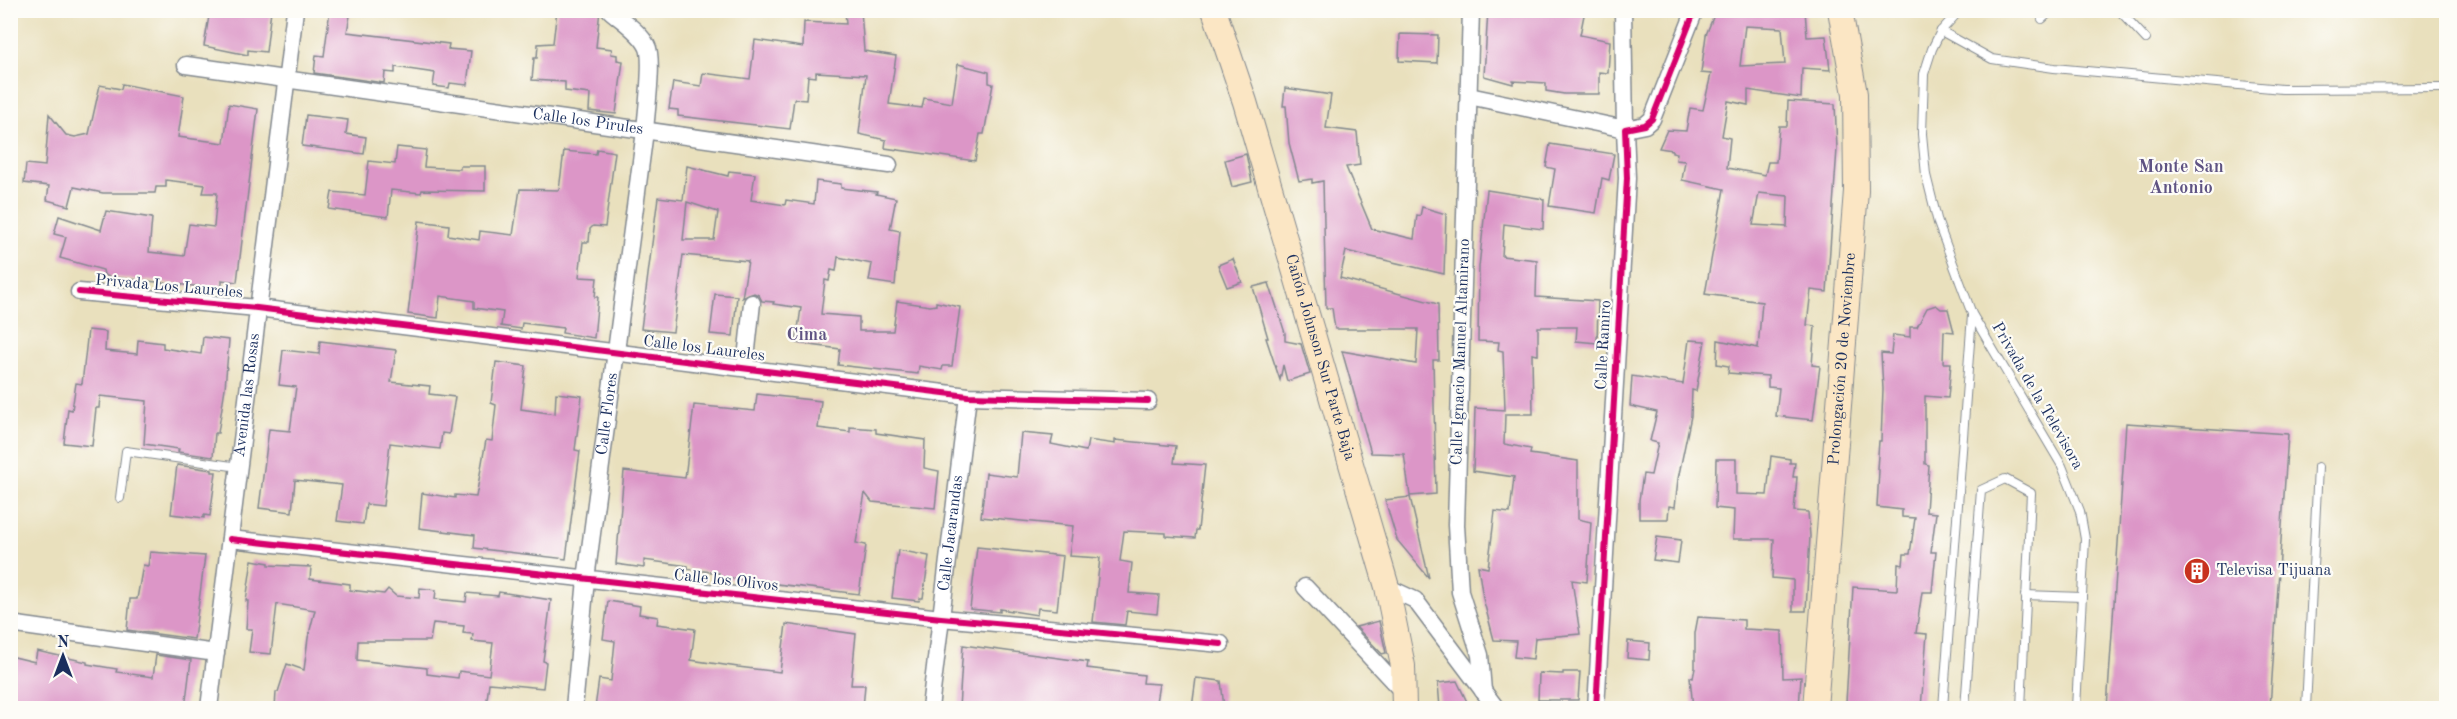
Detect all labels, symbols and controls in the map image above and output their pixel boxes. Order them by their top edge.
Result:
street label: Calle los Pirules [531,106,644,138]
district label: Monte San Antonio [2138,158,2224,197]
street label: Calle Ignacio Manuel Altamirano [1449,238,1473,466]
street label: Cañón Johnson Sur Parte Baja [1282,252,1357,462]
street label: Prolongación 20 de Noviembre [1826,252,1859,466]
street label: Privada Los Laureles [94,273,244,301]
street label: Calle Ramiro [1594,300,1614,390]
street label: Privada de la Televisora [1988,320,2086,472]
district label: Cima [787,326,827,344]
street label: Avenida las Rosas [232,332,263,458]
street label: Calle los Laureles [642,334,766,364]
street label: Calle Flores [594,372,621,456]
street label: Calle Jacarandas [936,474,966,592]
building icon: Televisa Tijuana [2182,556,2212,586]
place label: Televisa Tijuana [2216,563,2331,579]
street label: Calle los Olivos [673,568,779,594]
north arrow [33,626,93,686]
text: N [57,635,70,651]

